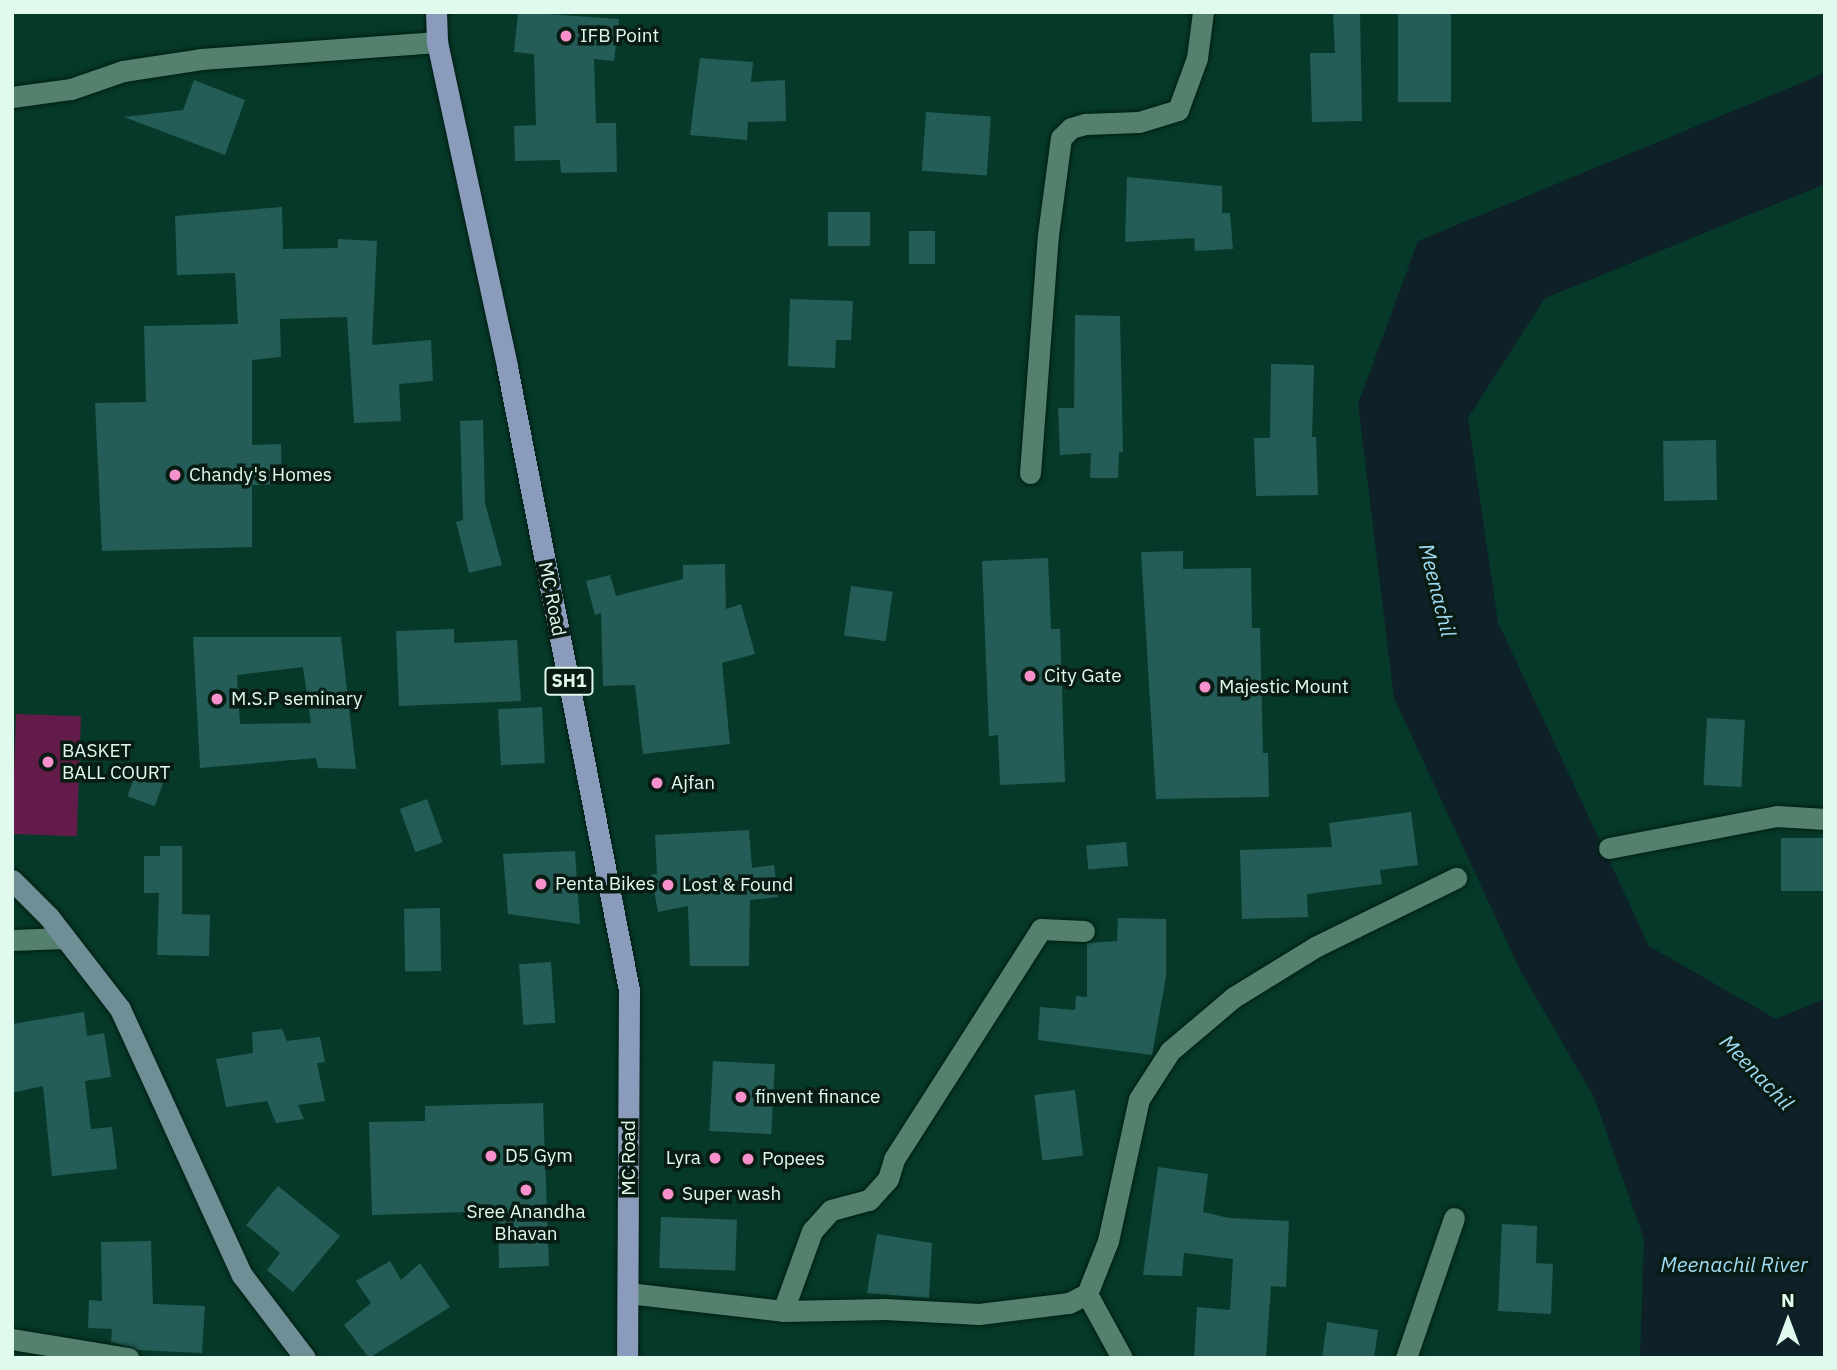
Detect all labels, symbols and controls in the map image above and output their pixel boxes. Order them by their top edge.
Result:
place label: IFB Point [580,25,659,47]
marker: IFB Point [558,28,574,44]
place label: Chandy's Homes [189,464,332,486]
marker: Chandy's Homes [167,467,183,483]
water label: Meenachil [1414,541,1462,639]
street label: MC Road [534,560,570,638]
place label: City Gate [1044,665,1122,687]
road number: SH1 [543,666,595,696]
marker: City Gate [1022,668,1038,684]
place label: Majestic Mount [1219,676,1349,698]
marker: Majestic Mount [1197,679,1213,695]
place label: M.S.P seminary [231,688,362,710]
marker: M.S.P seminary [209,691,225,707]
place label: BASKET BALL COURT [62,740,170,784]
marker: BASKET BALL COURT [40,754,56,770]
place label: Ajfan [671,772,715,794]
marker: Ajfan [649,775,665,791]
place label: Penta Bikes [555,873,655,895]
place label: Lost & Found [682,874,793,896]
marker: Penta Bikes [533,876,549,892]
marker: Lost & Found [660,877,676,893]
water label: Meenachil [1715,1029,1799,1115]
place label: finvent finance [755,1086,880,1108]
marker: finvent finance [733,1089,749,1105]
street label: MC Road [618,1120,640,1196]
place label: D5 Gym [505,1145,573,1167]
place label: Lyra [666,1147,701,1169]
marker: D5 Gym [483,1148,499,1164]
place label: Popees [762,1148,825,1170]
marker: Lyra [707,1150,723,1166]
marker: Popees [740,1151,756,1167]
marker: Sree Anandha Bhavan [518,1182,534,1198]
place label: Super wash [682,1183,781,1205]
marker: Super wash [660,1186,676,1202]
place label: Sree Anandha Bhavan [466,1201,586,1245]
water label: Meenachil River [1660,1251,1808,1277]
north arrow [1753,1286,1823,1356]
text: N [1781,1288,1795,1312]

